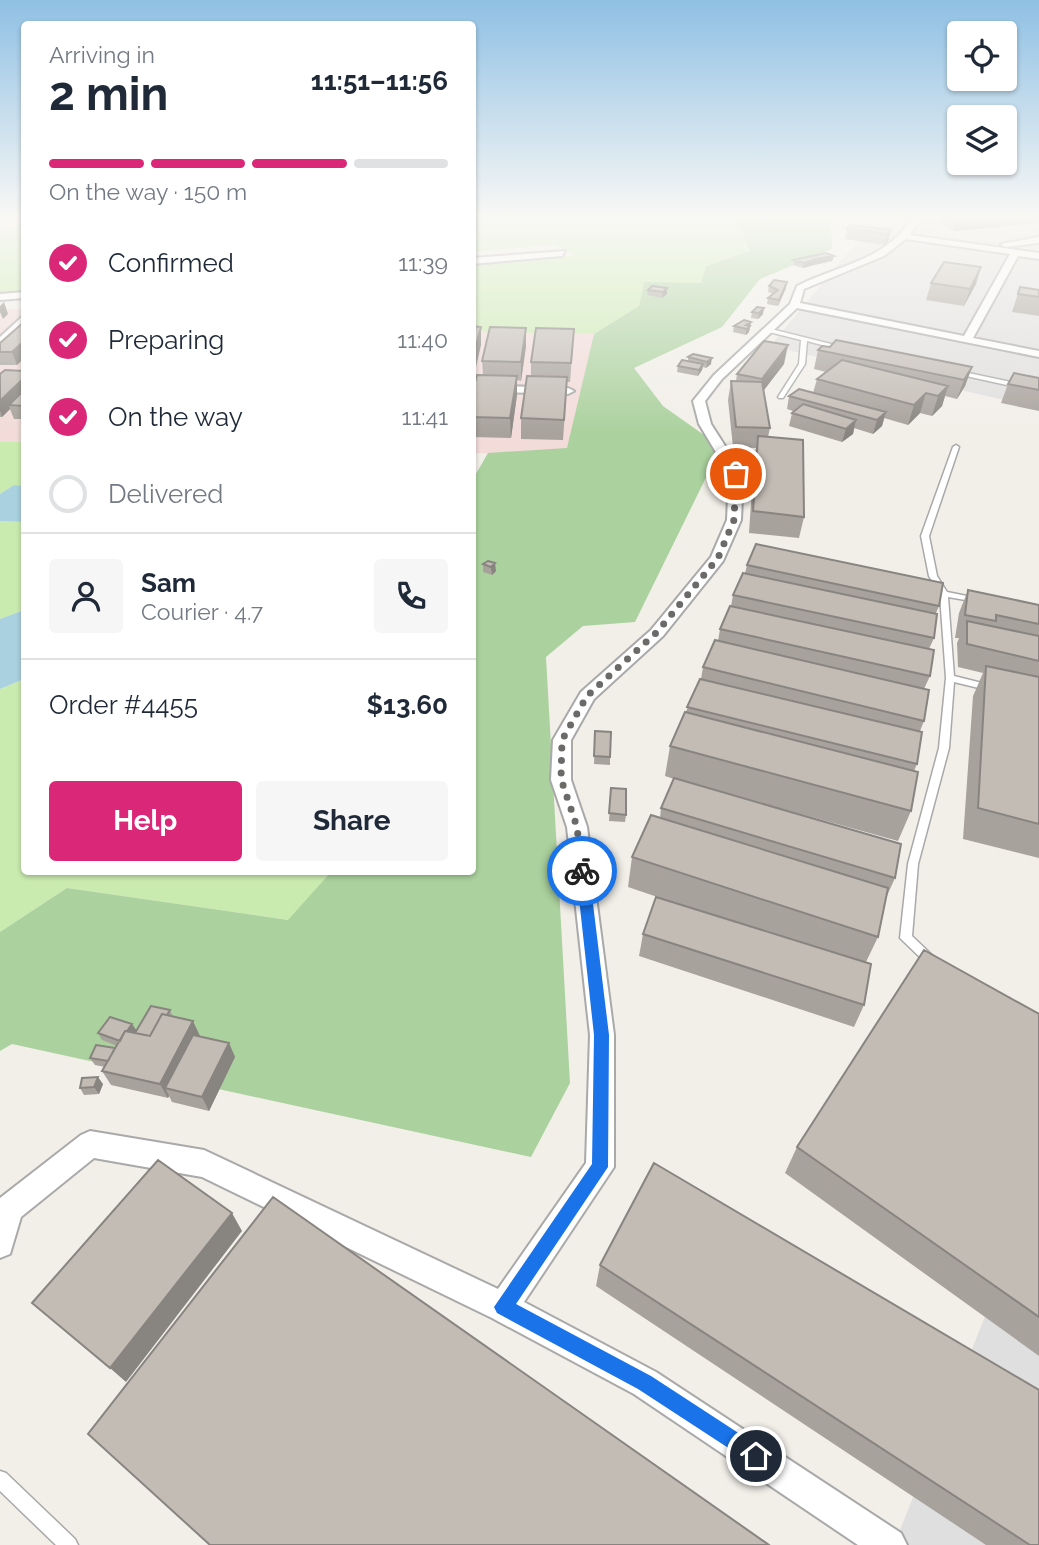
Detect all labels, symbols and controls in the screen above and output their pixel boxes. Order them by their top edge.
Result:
map controls [947,21,1017,175]
button: locate [947,21,1017,91]
text: Arriving in [49,41,155,68]
text: 11:51–11:56 [311,66,448,96]
text: 2 min [49,67,168,121]
button: layers [947,105,1017,175]
text: On the way · 150 m [49,178,247,205]
icon: check [49,244,87,282]
text: Confirmed [108,248,234,278]
text: 11:39 [398,249,448,276]
icon: check [49,321,87,359]
text: Preparing [108,325,224,355]
text: 11:40 [397,326,448,353]
icon: check [49,398,87,436]
text: On the way [108,402,243,432]
text: 11:41 [402,403,448,430]
pin [706,444,766,504]
icon: bag [717,455,755,493]
text: Delivered [108,479,223,509]
button: person [49,559,123,633]
button: phone [374,559,448,633]
text: Sam [141,568,196,598]
text: Courier · 4.7 [141,598,263,625]
text: Order #4455 [49,690,198,720]
text: $13.60 [367,690,448,720]
button: Help [49,781,242,861]
button: Share [256,781,448,861]
courier [547,836,617,906]
icon: bike [563,852,601,890]
pin [726,1426,786,1486]
icon: home [737,1437,775,1475]

